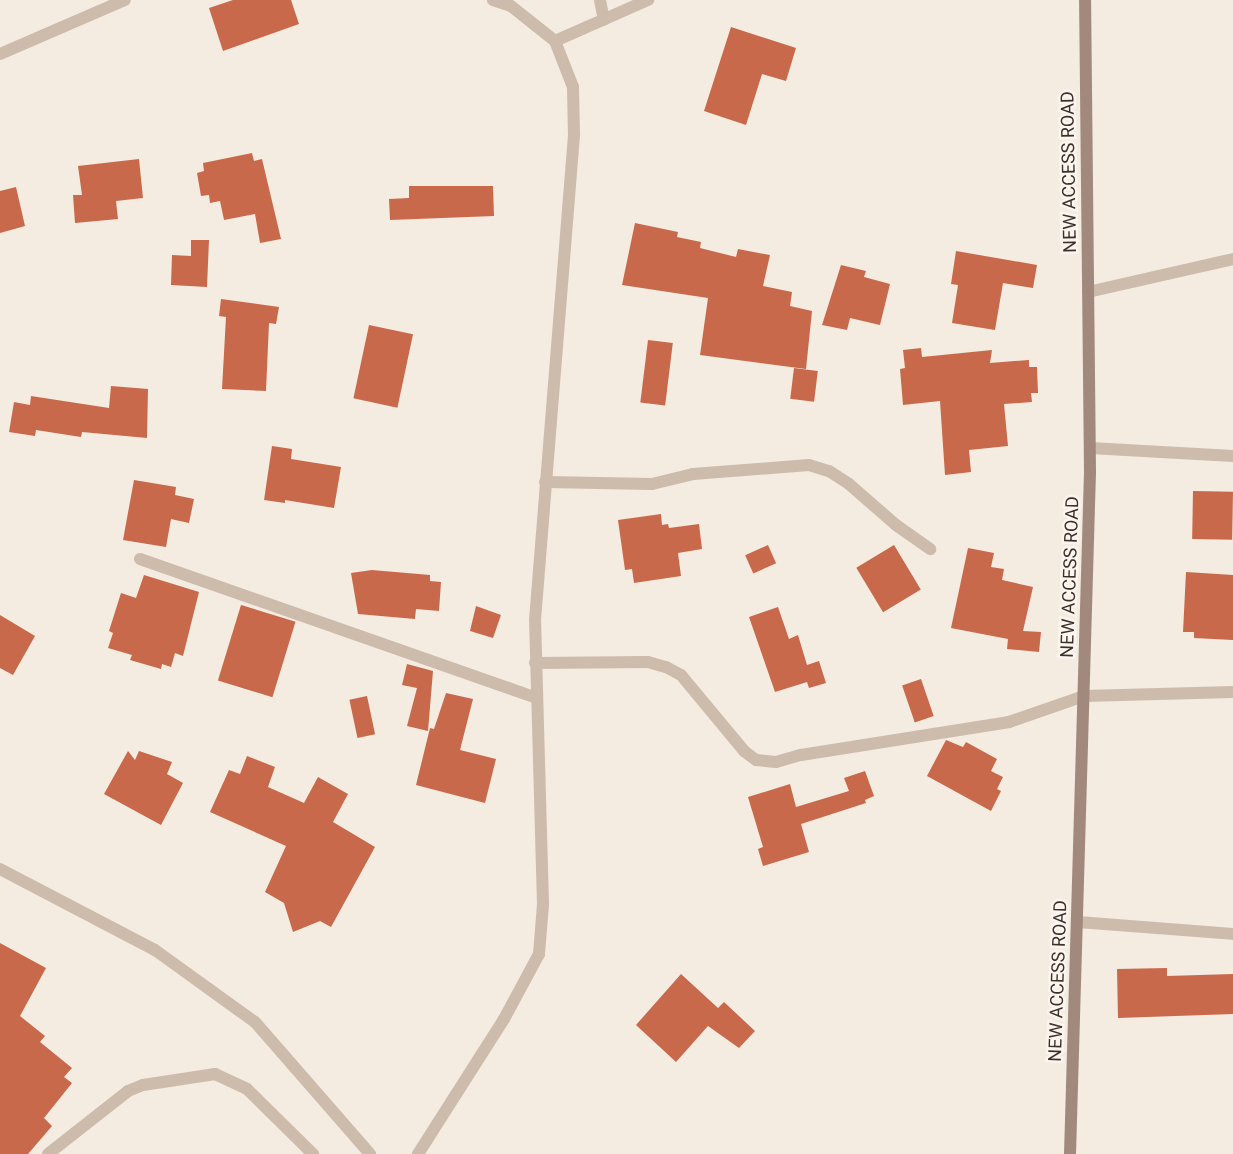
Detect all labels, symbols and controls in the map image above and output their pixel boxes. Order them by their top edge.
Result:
street label: NEW ACCESS ROAD [1057,91,1081,253]
street label: NEW ACCESS ROAD [1056,496,1084,658]
street label: NEW ACCESS ROAD [1044,900,1072,1062]

